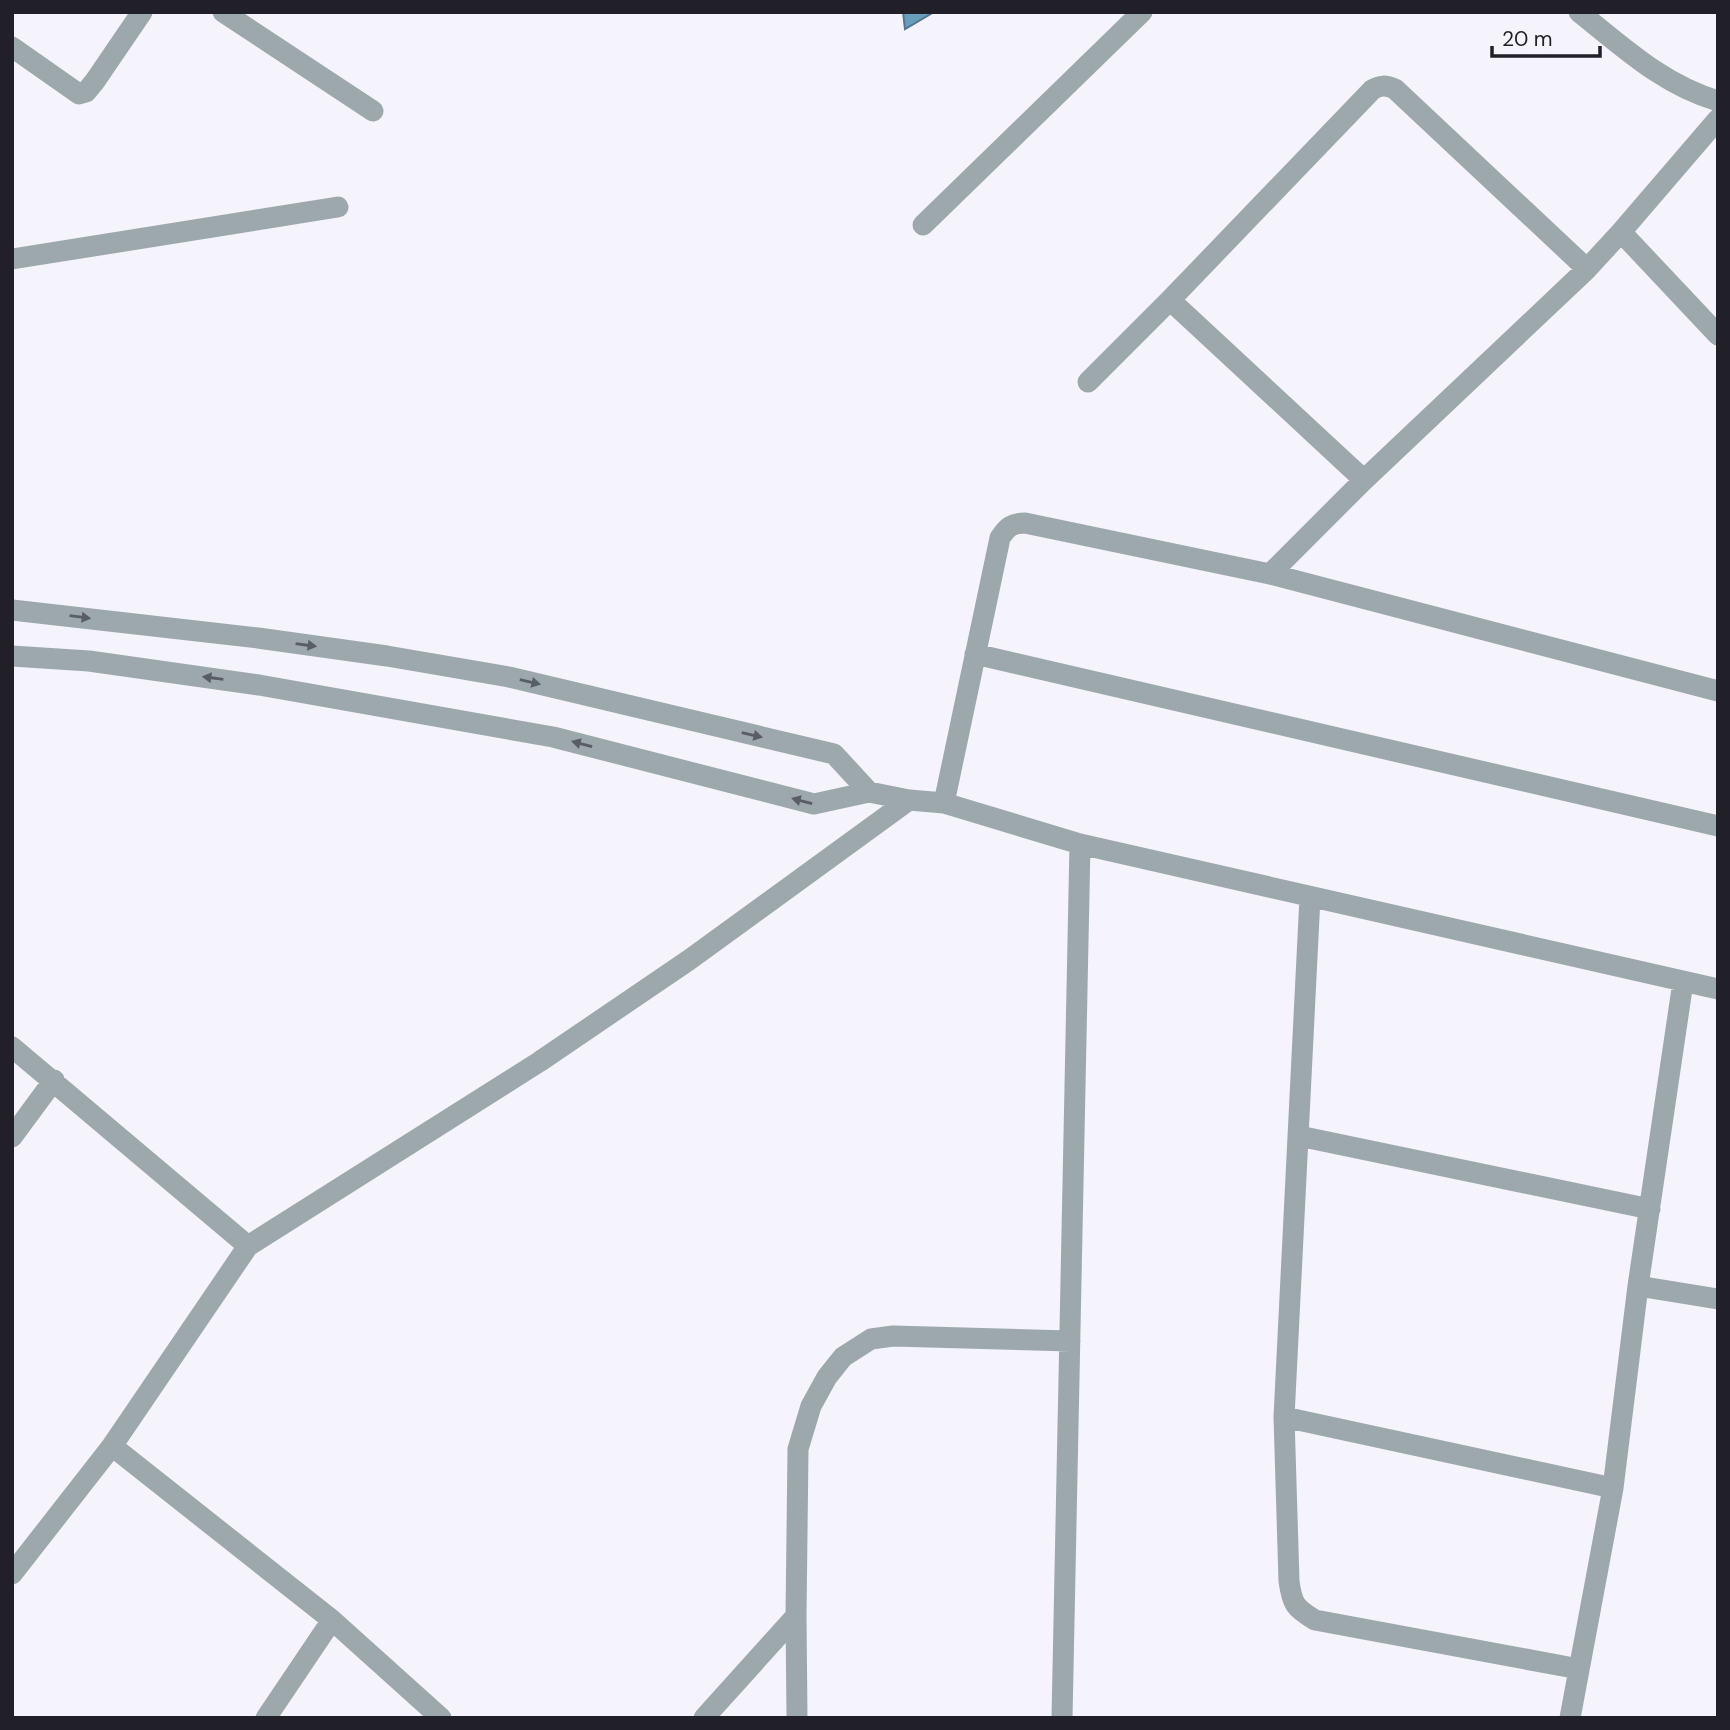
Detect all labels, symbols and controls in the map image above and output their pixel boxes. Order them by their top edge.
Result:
scale bar [1492,14,1600,58]
text: 20 m [1502,25,1553,53]
one-way arrow [69,612,91,623]
one-way arrow [295,639,317,650]
one-way arrow [202,673,224,684]
one-way arrow [519,677,541,688]
one-way arrow [741,729,763,740]
one-way arrow [571,738,593,749]
one-way arrow [791,795,813,806]

